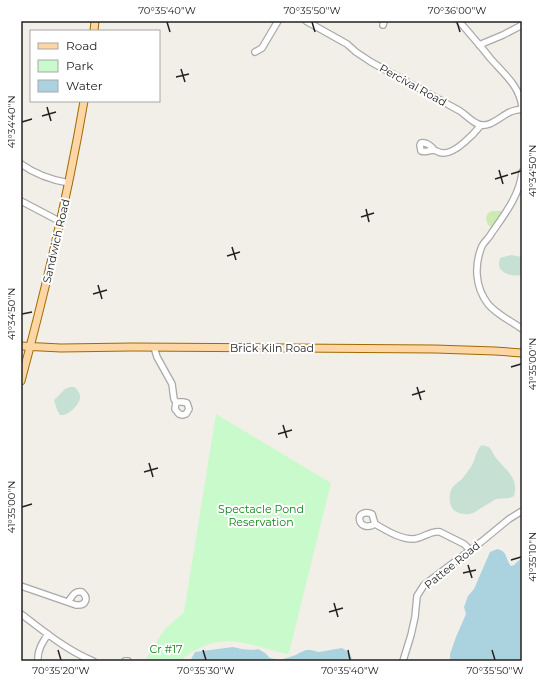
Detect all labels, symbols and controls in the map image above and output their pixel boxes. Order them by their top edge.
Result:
text: 70°35'40"W [138,4,196,17]
text: 70°35'50"W [283,4,341,17]
text: 70°36'00"W [428,4,486,17]
legend [30,30,160,102]
text: Road [66,38,97,53]
text: Park [66,58,94,73]
street label: Percival Road [377,61,449,109]
text: Water [66,78,103,93]
text: 41°34'40"N [5,95,18,149]
text: 41°34'50"N [526,145,539,197]
street label: Sandwich Road [40,198,72,284]
text: 41°34'50"N [5,288,18,340]
text: 41°35'00"N [526,338,539,390]
street label: Brick Kiln Road [230,341,314,355]
text: 41°35'00"N [5,481,18,533]
park label: Spectacle Pond Reservation [218,502,304,529]
text: 41°35'10"N [526,532,539,582]
street label: Pattee Road [421,538,483,592]
park label: Cr #17 [149,642,183,656]
text: 70°35'20"W [32,664,90,677]
text: 70°35'30"W [177,664,235,677]
text: 70°35'40"W [321,664,379,677]
text: 70°35'50"W [466,664,524,677]

